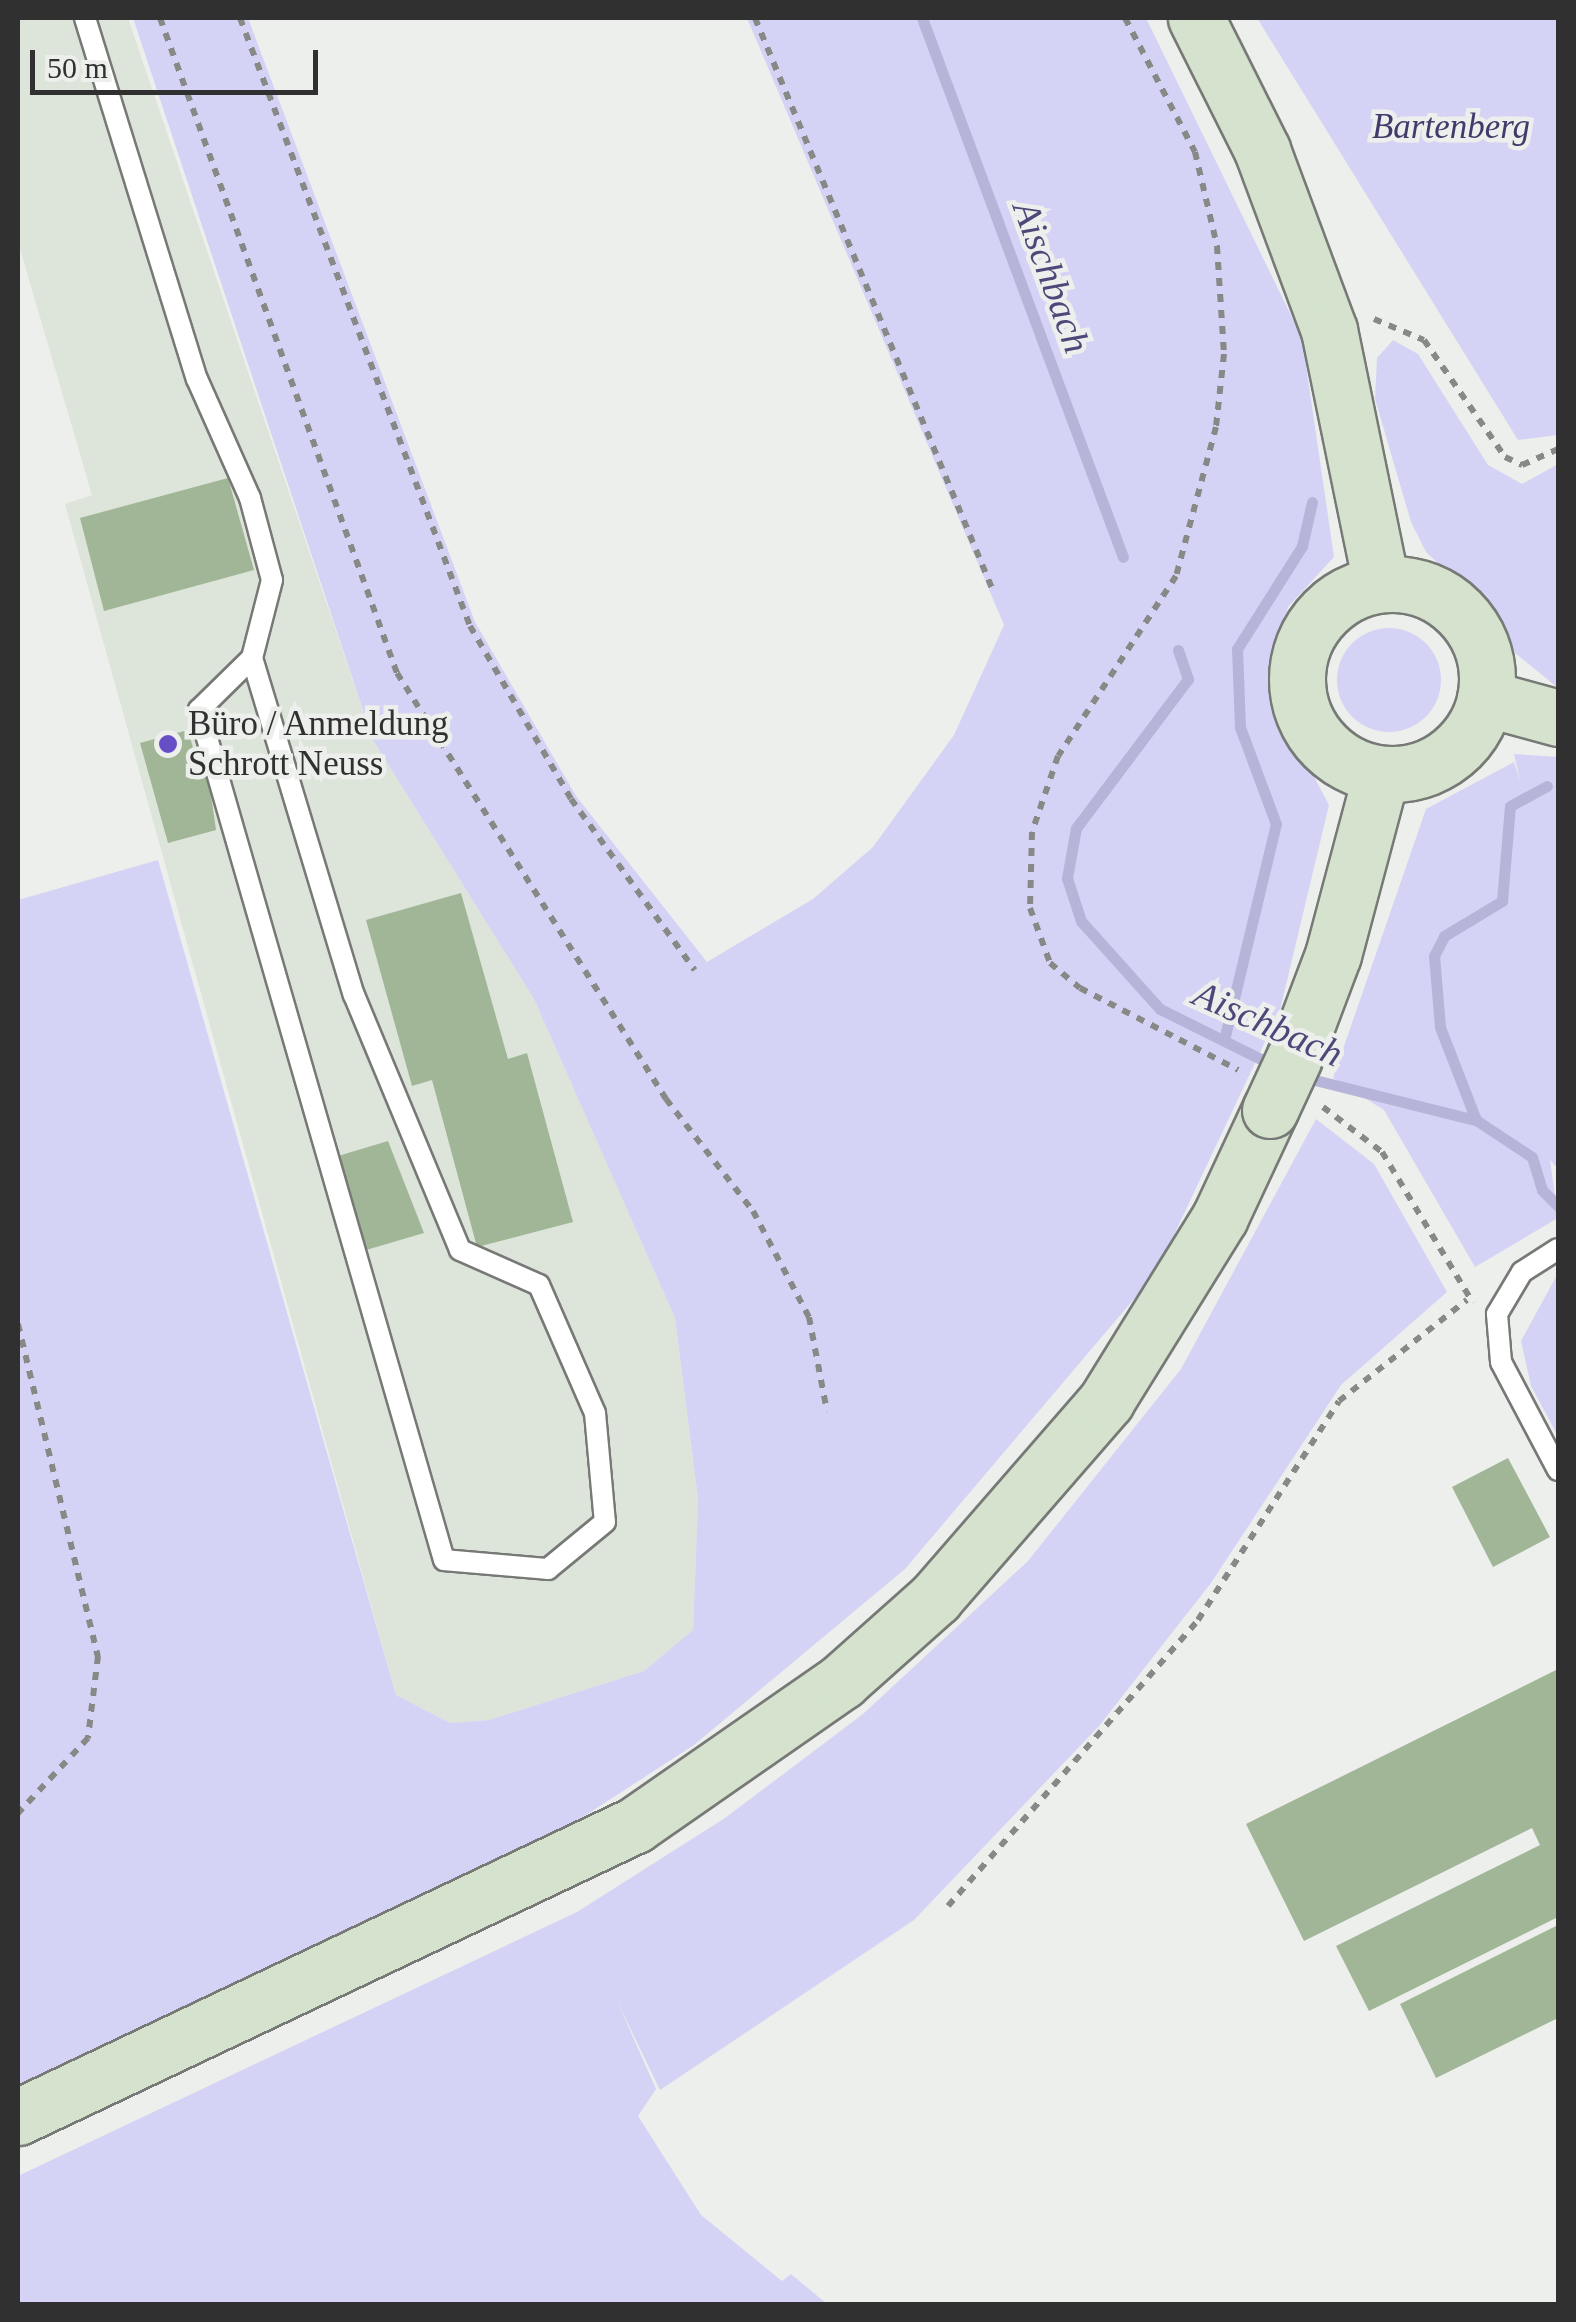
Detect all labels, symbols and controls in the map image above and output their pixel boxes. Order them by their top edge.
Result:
scale bar [35,30,322,92]
text: 50 m [47,51,108,84]
park label: Bartenberg [1372,106,1530,148]
water label: Aischbach [1003,195,1099,359]
place label: Büro / Anmeldung Schrott Neuss [188,703,450,785]
marker: Büro / Anmeldung Schrott Neuss [157,733,179,755]
water label: Aischbach [1186,971,1350,1077]

